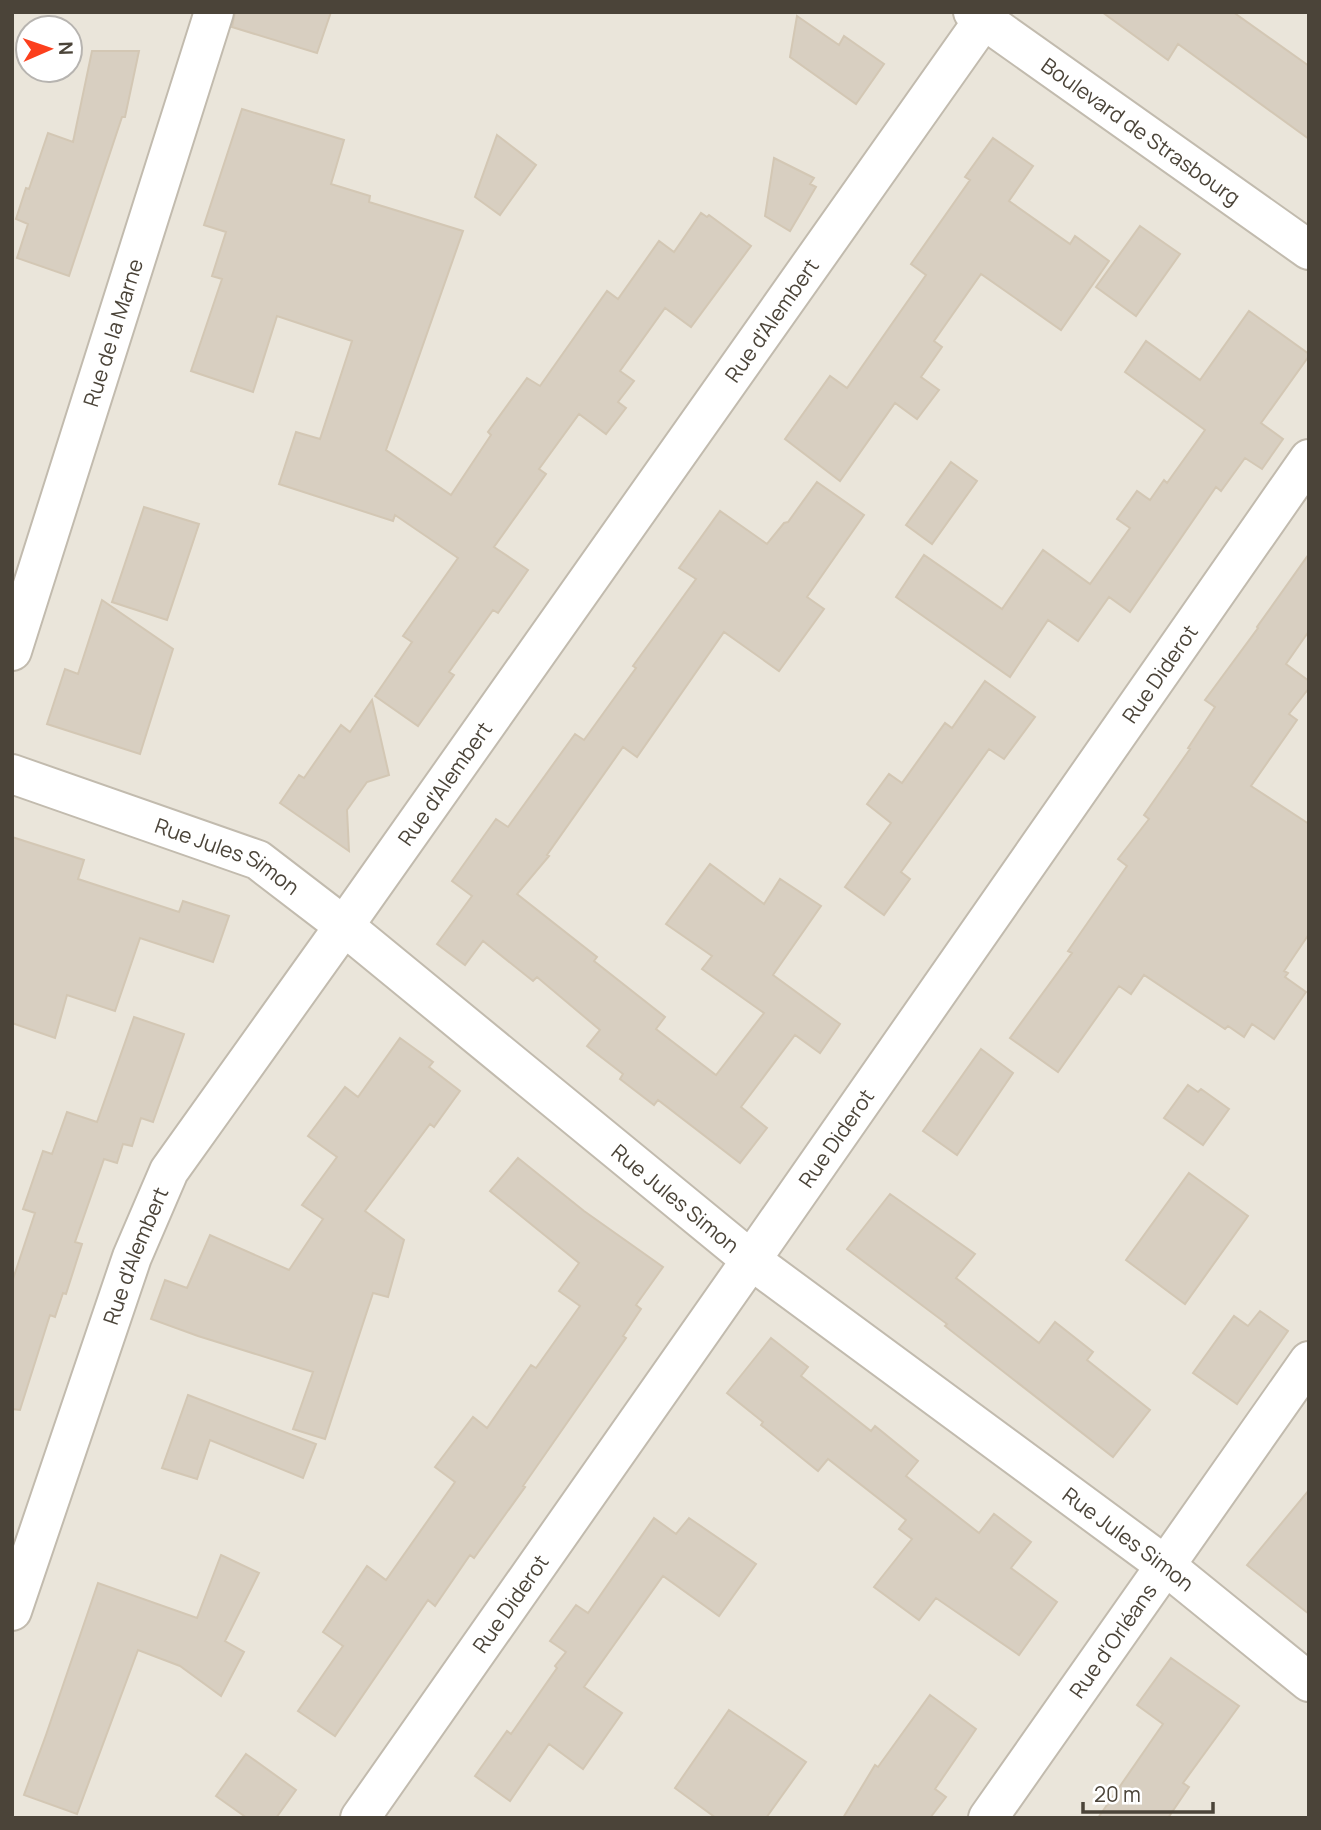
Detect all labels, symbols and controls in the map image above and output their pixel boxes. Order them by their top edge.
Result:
north arrow [14,14,84,84]
text: N [53,41,79,56]
street label: Boulevard de Strasbourg [1036,51,1246,211]
street label: Rue d'Alembert [718,253,825,388]
street label: Rue de la Marne [76,255,149,410]
street label: Rue Diderot [1115,619,1204,728]
street label: Rue d'Alembert [391,716,498,851]
street label: Rue Jules Simon [151,811,305,901]
street label: Rue Diderot [792,1083,880,1193]
street label: Rue Jules Simon [606,1137,745,1259]
street label: Rue d'Alembert [96,1183,174,1328]
street label: Rue Jules Simon [1057,1481,1200,1597]
street label: Rue Diderot [466,1549,555,1658]
street label: Rue d'Orléans [1063,1578,1163,1703]
scale bar [1083,1770,1212,1814]
text: 20 m [1094,1780,1141,1808]

